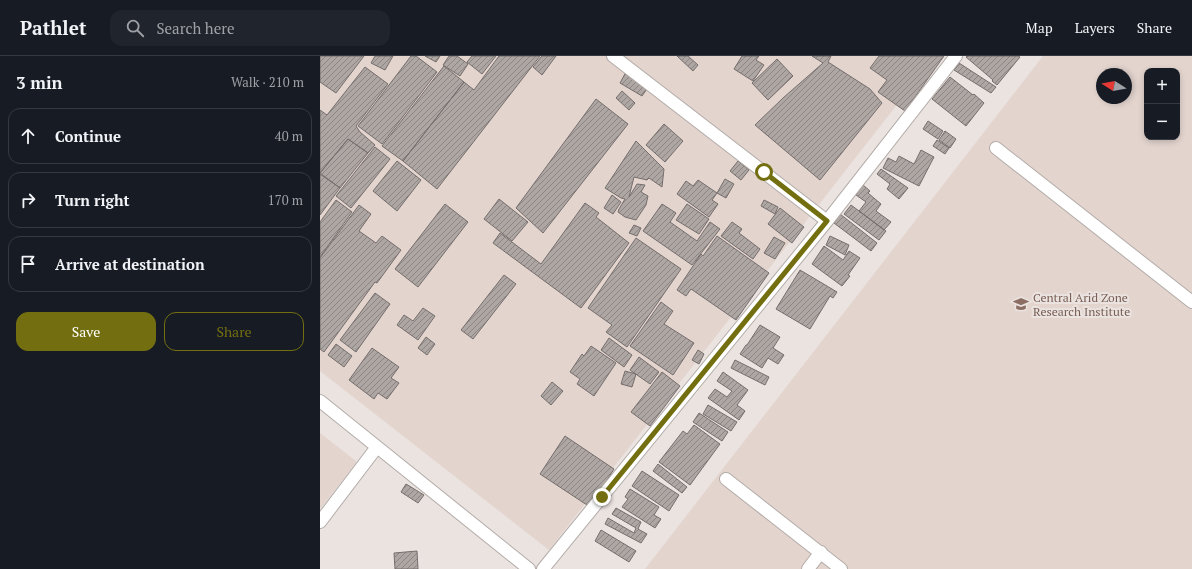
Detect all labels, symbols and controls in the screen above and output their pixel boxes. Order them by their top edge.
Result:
search box [110,10,390,46]
text: Pathlet [20,15,86,40]
icon: search [124,17,146,39]
text: Search here [156,18,234,38]
text: Map [1026,18,1053,37]
text: Layers [1075,18,1115,37]
text: Share [1137,18,1172,37]
north arrow [1096,68,1132,104]
map controls [1144,68,1180,140]
button: + [1144,68,1180,104]
text: 3 min [16,71,63,94]
text: Walk · 210 m [231,73,304,91]
button: − [1144,104,1180,140]
icon: ahead [17,125,39,147]
text: Continue [55,126,121,146]
text: 40 m [275,127,303,145]
route start [755,163,773,181]
icon: right [17,189,39,211]
text: Turn right [55,190,130,210]
text: 170 m [268,191,303,209]
icon: arrive [17,253,39,275]
text: Arrive at destination [55,254,205,274]
place label: Central Arid Zone Research Institute [1033,290,1130,319]
school or university icon: Central Arid Zone Research Institute [1012,295,1030,313]
button: Save [16,312,156,351]
button: Share [164,312,304,351]
route end [593,488,611,506]

